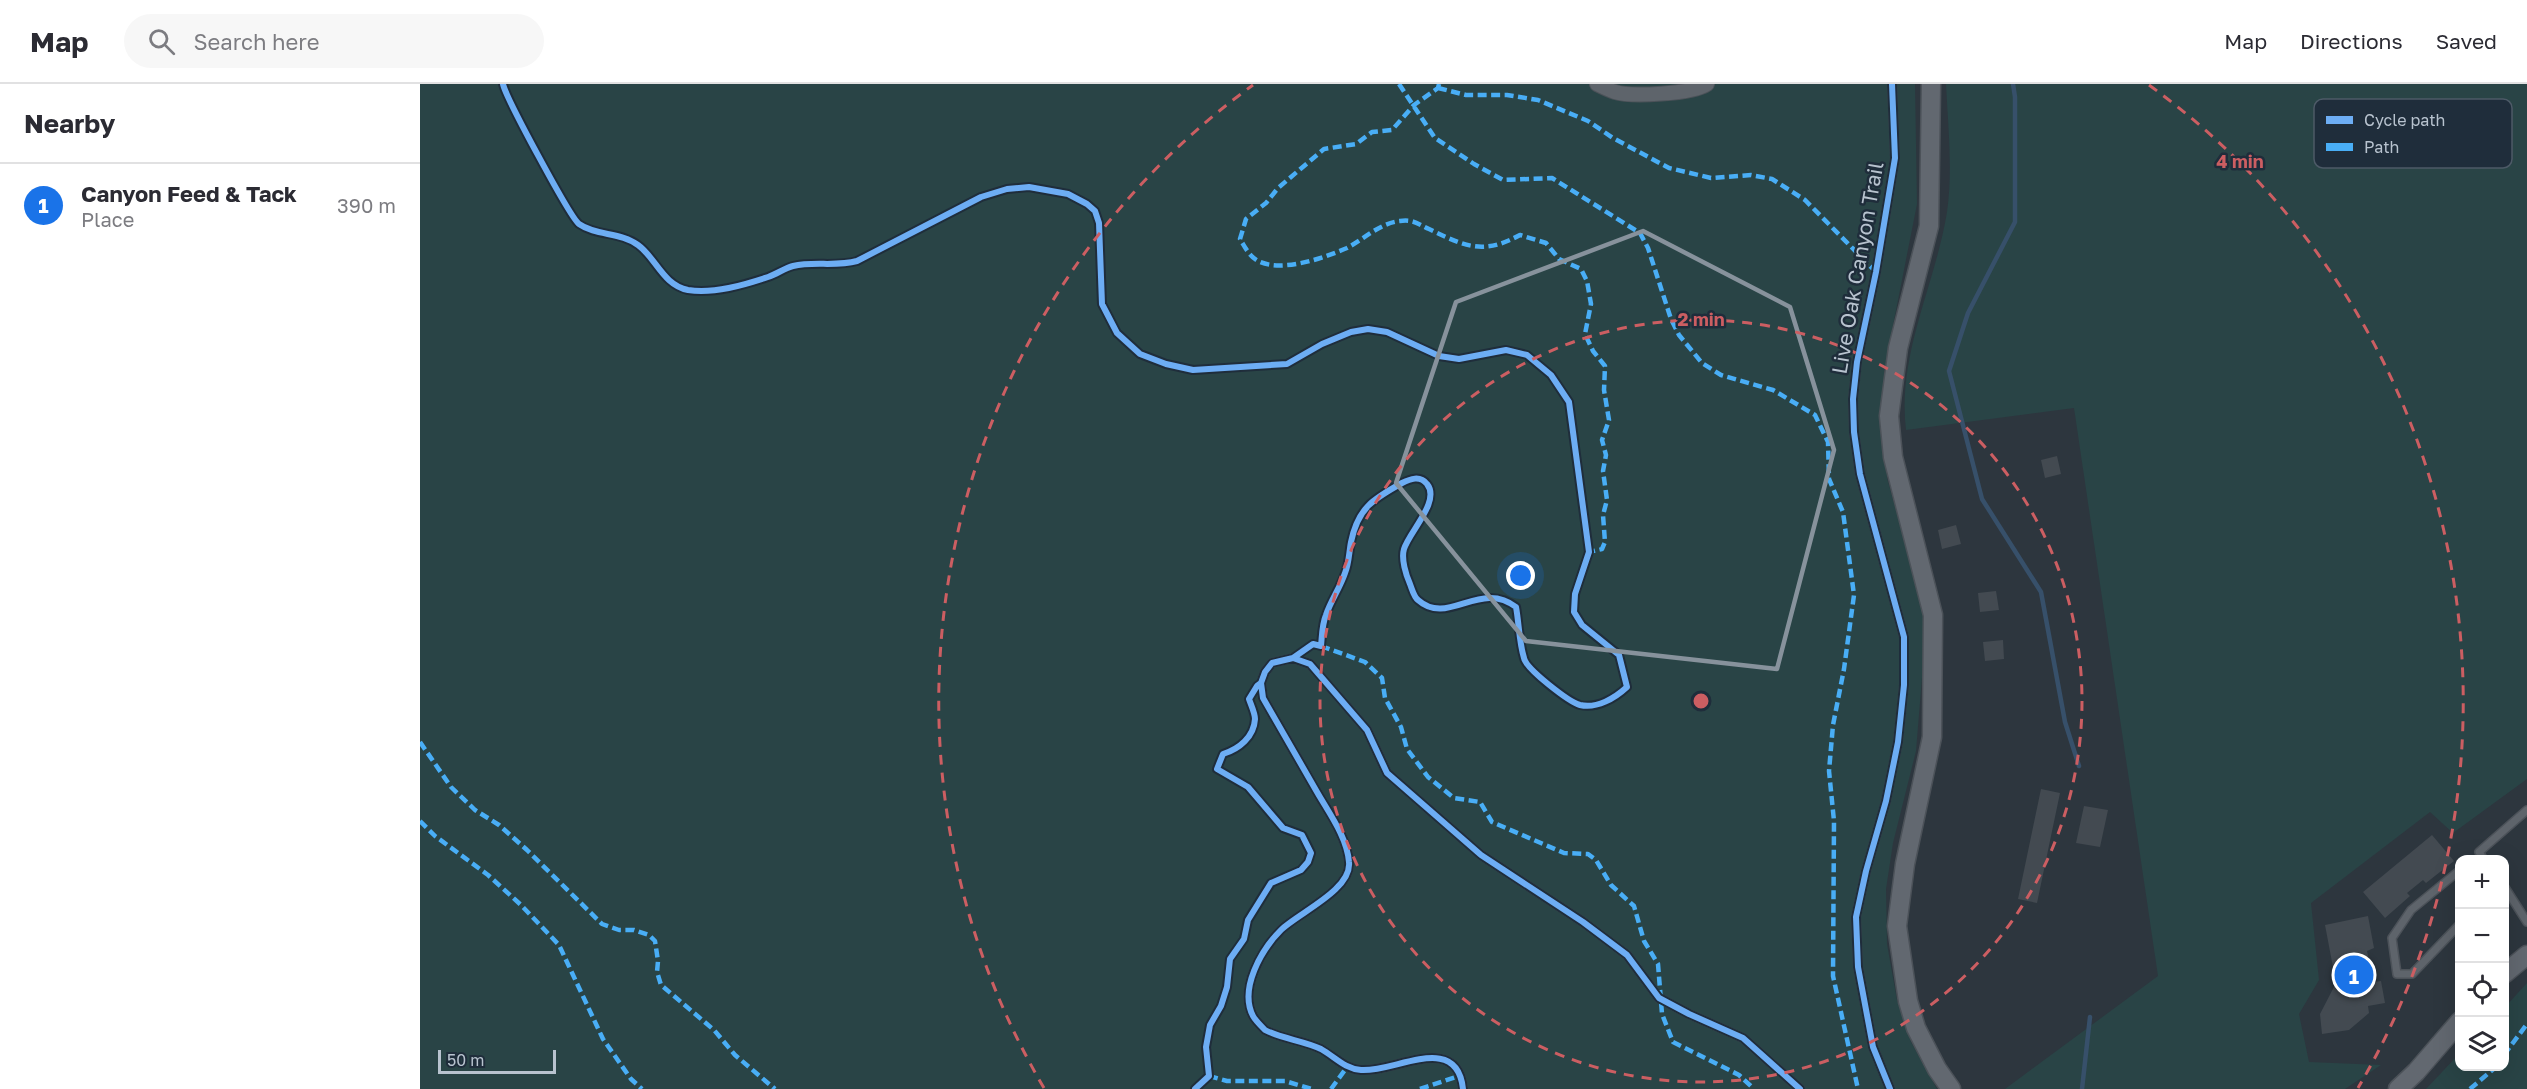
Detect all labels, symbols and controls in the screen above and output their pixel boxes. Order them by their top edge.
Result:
search box [124,14,544,68]
text: Map [30,25,88,58]
icon: search [145,25,178,58]
text: Search here [193,28,319,55]
text: Map [2224,28,2267,54]
text: Directions [2300,28,2403,54]
text: Saved [2436,28,2497,54]
legend [2314,99,2512,168]
text: Nearby [24,108,115,139]
text: Cycle path [2364,110,2445,130]
text: Path [2364,137,2399,157]
text: 4 min [2216,150,2264,172]
street label: Live Oak Canyon Trail [1826,160,1888,376]
text: Canyon Feed & Tack [81,180,297,207]
text: 1 [38,193,49,217]
text: 390 m [337,193,396,217]
text: Place [81,207,134,231]
text: 2 min [1677,308,1725,330]
your location [1506,561,1535,590]
centre of rings [1691,691,1711,711]
map controls [2455,855,2509,1071]
button: + [2455,855,2509,909]
button: − [2455,909,2509,963]
pin: 1 [2334,952,2374,998]
button: locate [2455,963,2509,1017]
button: layers [2455,1017,2509,1071]
scale bar [438,1047,556,1074]
text: 50 m [447,1050,484,1070]

